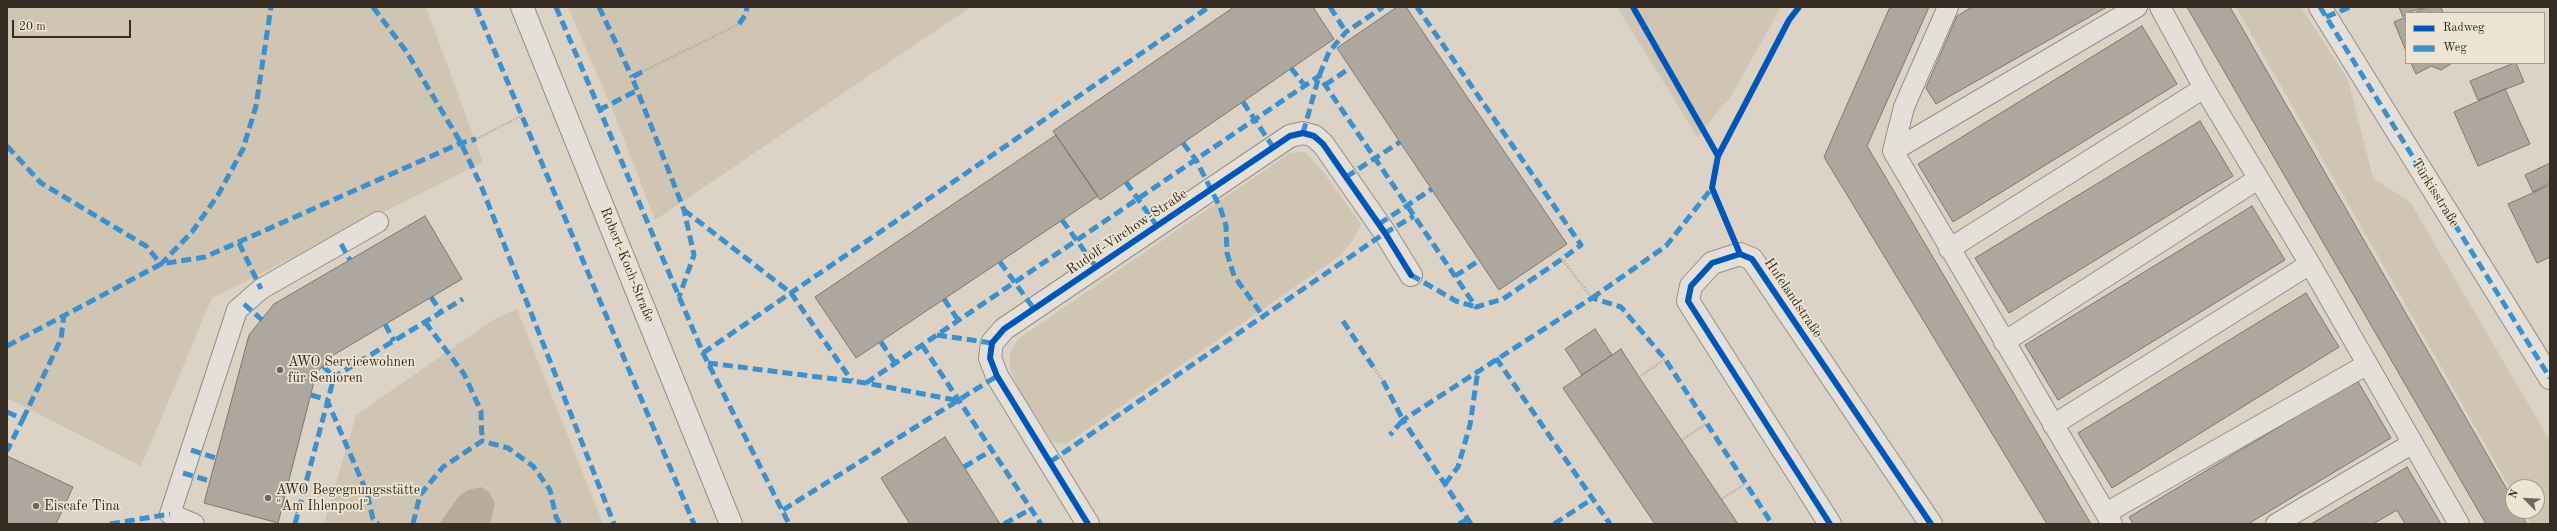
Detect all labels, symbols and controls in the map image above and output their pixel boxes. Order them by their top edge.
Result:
scale bar [14,12,133,38]
legend [2405,12,2545,64]
text: 20 m [19,21,46,33]
text: Radweg [2443,22,2485,34]
text: Weg [2443,42,2467,54]
street label: Türkisstraße [2407,156,2463,230]
street label: Rudolf-Virchow-Straße [1064,185,1190,279]
street label: Robert-Koch-Straße [596,205,658,325]
street label: Hufelandstraße [1760,255,1826,341]
place label: AWO Servicewohnen für Senioren [288,354,415,386]
marker: AWO Servicewohnen für Senioren [275,365,285,375]
north arrow [2505,479,2545,519]
place label: AWO Begegnungsstätte "Am Ihlenpool" [276,482,420,514]
text: N [2508,488,2521,500]
marker: AWO Begegnungsstätte "Am Ihlenpool" [263,493,273,503]
place label: Eiscafe Tina [44,498,120,514]
marker: Eiscafe Tina [31,501,41,511]

